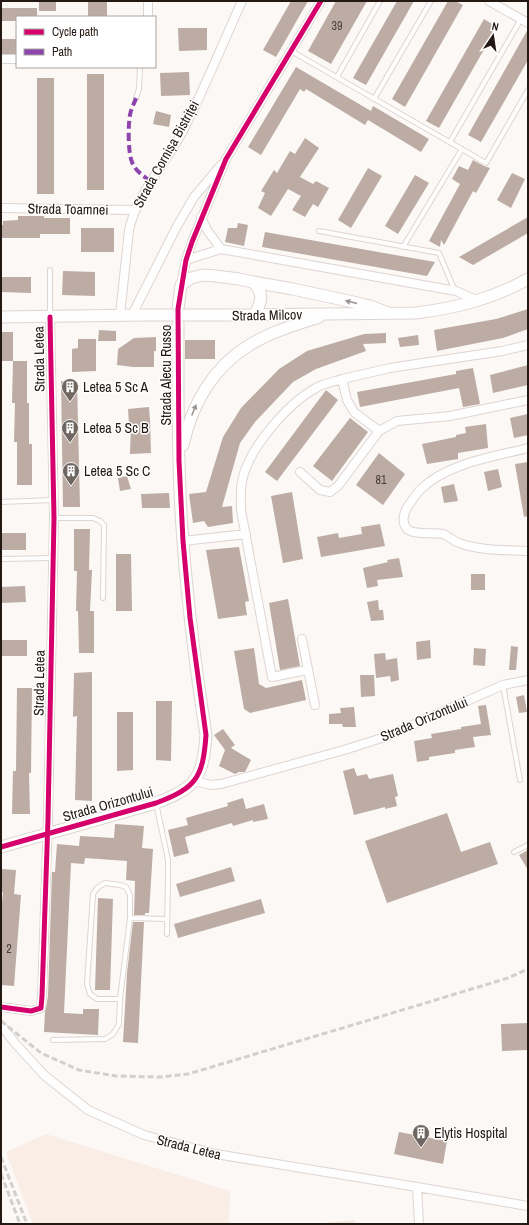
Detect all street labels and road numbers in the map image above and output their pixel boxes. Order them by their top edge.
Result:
street label: Strada Cornișa Bistriței [129,97,203,211]
street label: Strada Toamnei [27,199,109,219]
street label: Strada Milcov [232,305,302,325]
street label: Strada Letea [29,325,49,392]
street label: Strada Alecu Russo [157,325,175,425]
street label: Strada Letea [29,649,49,716]
street label: Strada Orizontului [378,693,470,745]
street label: Strada Orizontului [61,783,155,825]
street label: Strada Letea [155,1130,224,1164]

